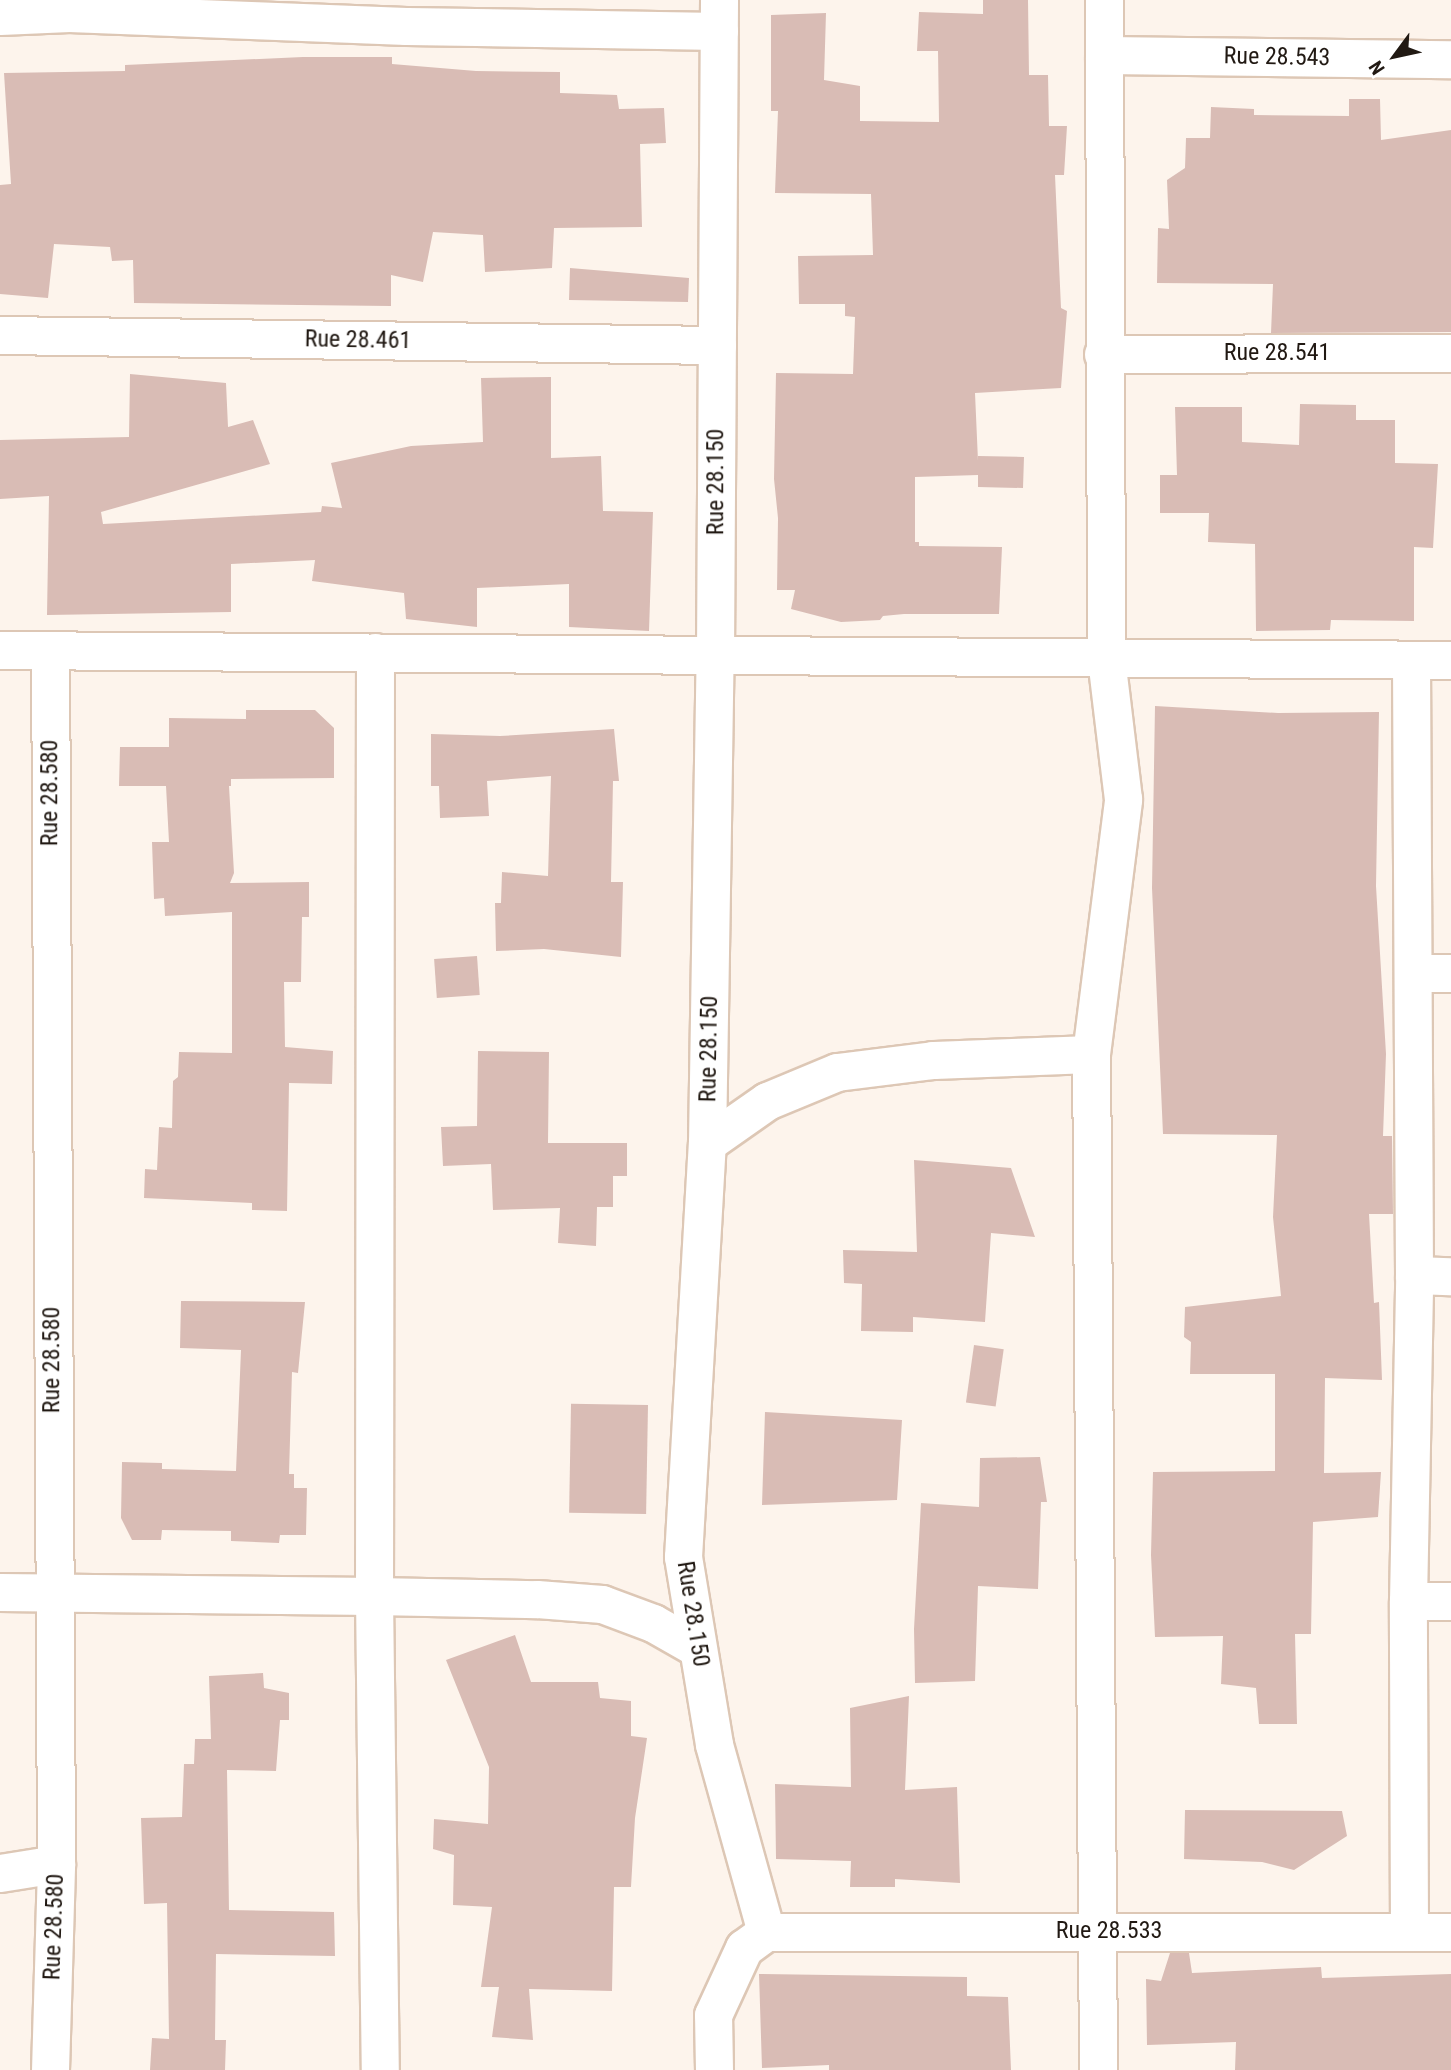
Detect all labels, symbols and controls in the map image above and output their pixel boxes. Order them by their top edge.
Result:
north arrow [1360,21,1430,91]
street label: Rue 28.543 [1223,42,1331,72]
text: N [1364,57,1390,79]
street label: Rue 28.461 [304,325,412,355]
street label: Rue 28.541 [1224,339,1330,367]
street label: Rue 28.150 [702,429,730,535]
street label: Rue 28.580 [36,740,64,846]
street label: Rue 28.150 [694,995,724,1103]
street label: Rue 28.580 [38,1307,66,1413]
street label: Rue 28.150 [670,1559,716,1669]
street label: Rue 28.580 [38,1873,70,1981]
street label: Rue 28.533 [1056,1917,1162,1945]

